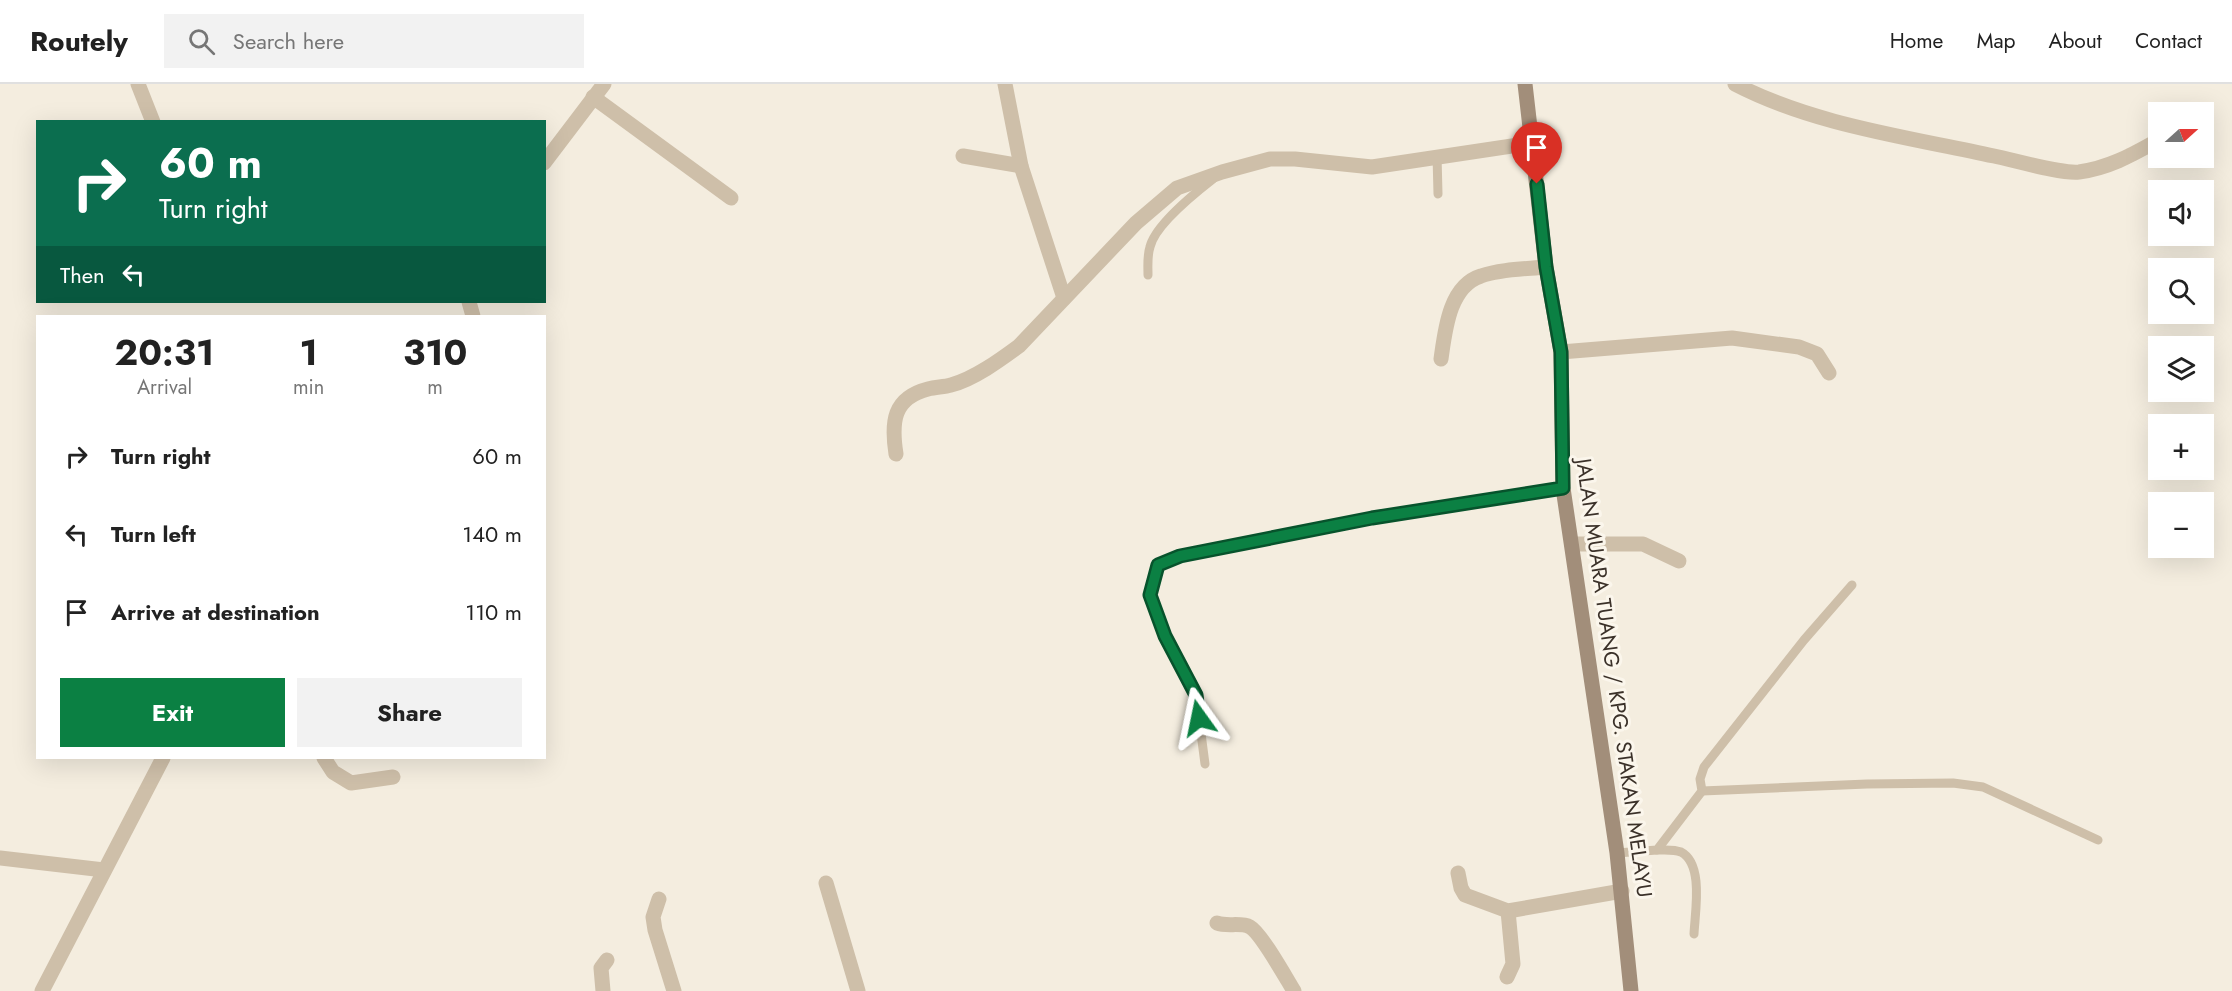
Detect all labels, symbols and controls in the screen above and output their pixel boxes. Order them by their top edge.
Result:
search box [164,14,584,68]
text: Routely [30,21,128,62]
icon: search [185,25,218,58]
text: Search here [233,25,344,57]
text: Home [1890,26,1943,56]
text: Map [1976,26,2016,56]
text: About [2049,26,2102,56]
text: Contact [2135,26,2202,56]
north arrow [2148,102,2214,168]
map controls [2148,102,2214,558]
pin [1511,122,1562,184]
icon: arrive [1520,131,1553,164]
text: 60 m [159,133,262,194]
icon: right [60,144,138,222]
button: sound [2148,180,2214,246]
text: Turn right [159,189,267,228]
icon: left [117,258,150,291]
button: search [2148,258,2214,324]
text: Then [60,259,105,291]
text: 20:31 [115,326,214,378]
text: 1 [299,326,318,378]
text: 310 [403,326,467,378]
button: layers [2148,336,2214,402]
text: Arrival [137,373,192,402]
text: min [293,373,324,402]
text: m [427,373,443,402]
button: + [2148,414,2214,480]
icon: right [60,440,93,473]
text: Turn right [111,440,211,472]
text: 60 m [472,440,522,472]
street label: JALAN MUARA TUANG / KPG. STAKAN MELAYU [1568,454,1660,899]
button: − [2148,492,2214,558]
icon: left [60,518,93,551]
text: Turn left [111,518,196,550]
text: 140 m [462,518,522,550]
icon: arrive [60,596,93,629]
text: Arrive at destination [111,596,320,628]
text: 110 m [465,596,522,628]
button: Exit [60,678,285,747]
button: Share [297,678,522,747]
position arrow [1167,686,1231,750]

